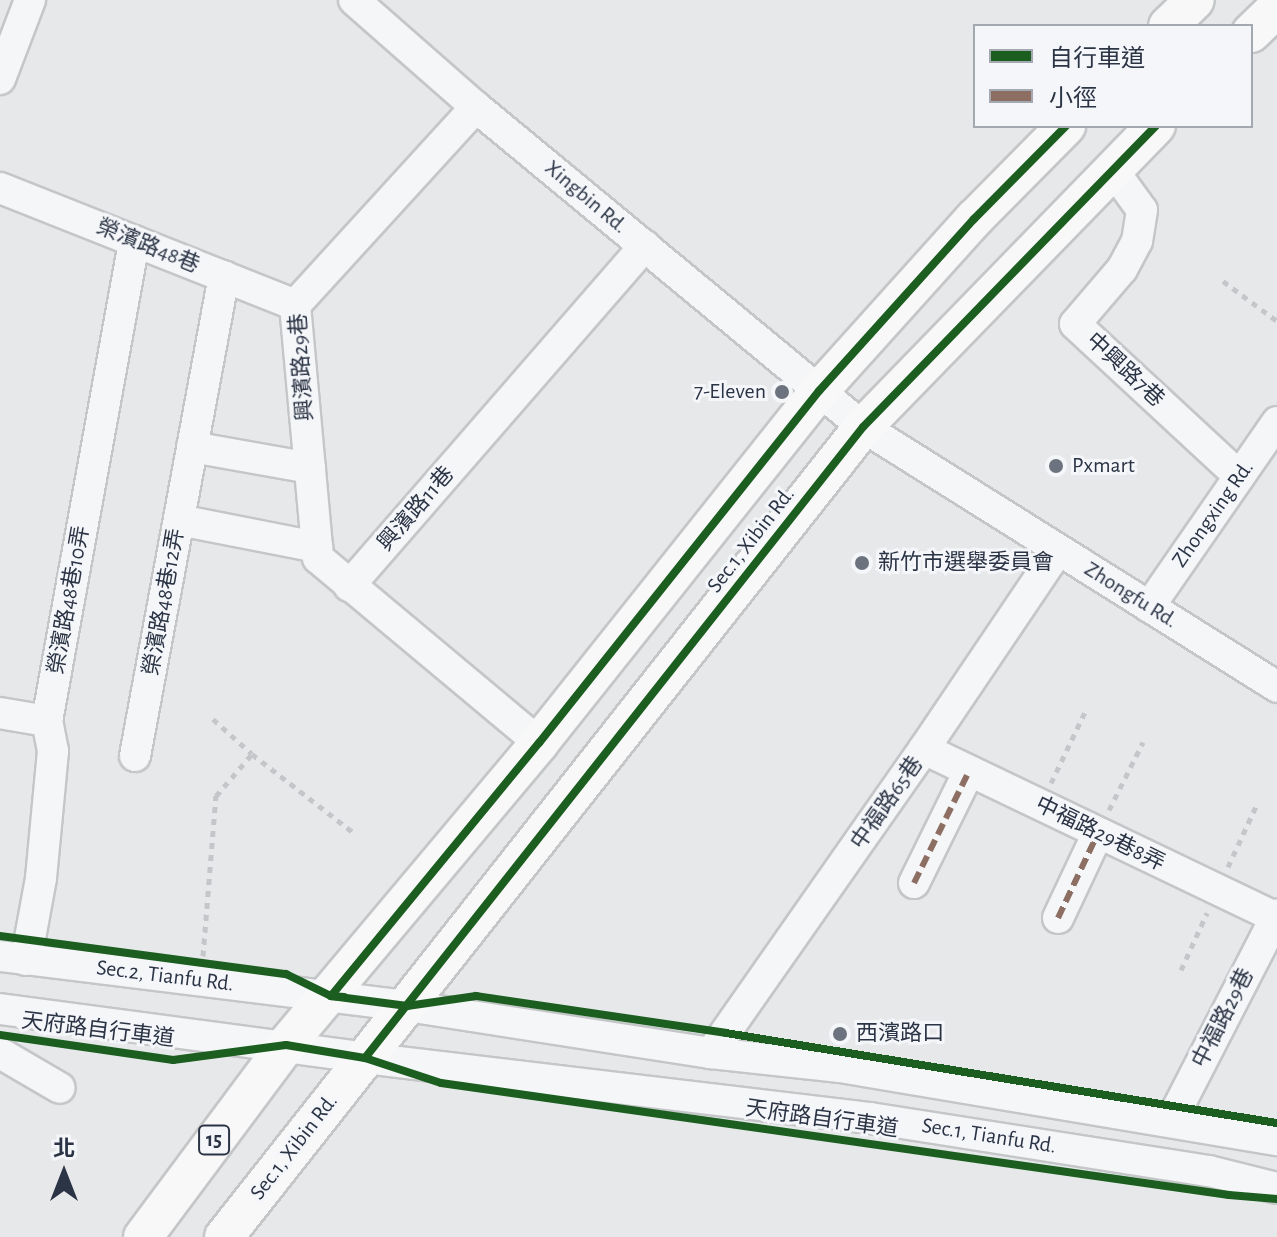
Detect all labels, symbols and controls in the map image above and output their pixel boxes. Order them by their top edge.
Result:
legend [973,24,1253,128]
text: 自行車道 [1049,47,1145,71]
text: 小徑 [1049,87,1097,111]
street label: Xingbin Rd. [539,155,633,239]
street label: 榮濱路48巷 [93,213,203,279]
street label: 興濱路29巷 [285,312,319,422]
street label: 中興路7巷 [1080,327,1170,413]
place label: 7-Eleven [694,379,766,405]
marker: 7-Eleven [773,383,791,401]
place label: Pxmart [1072,453,1135,479]
street label: Zhongxing Rd. [1167,456,1259,572]
marker: Pxmart [1047,457,1065,475]
street label: 興濱路11巷 [372,461,460,557]
street label: Sec.1, Xibin Rd. [702,482,800,598]
street label: 榮濱路48巷10弄 [43,524,95,676]
street label: 榮濱路48巷12弄 [138,527,190,677]
place label: 新竹市選舉委員會 [878,550,1054,576]
marker: 新竹市選舉委員會 [853,554,871,572]
street label: Zhongfu Rd. [1079,556,1183,634]
street label: 中福路65巷 [845,751,929,855]
street label: 中福路29巷8弄 [1031,791,1169,877]
street label: Sec.2, Tianfu Rd. [95,954,235,998]
street label: 中福路29巷 [1187,964,1259,1072]
street label: 天府路自行車道 [20,1008,176,1052]
place label: 西濱路口 [856,1021,944,1047]
marker: 西濱路口 [831,1025,849,1043]
street label: Sec.1, Xibin Rd. [245,1089,343,1205]
street label: 天府路自行車道 [744,1095,900,1143]
street label: Sec.1, Tianfu Rd. [920,1112,1058,1160]
road number: 15 [198,1124,230,1156]
north arrow [24,1133,104,1213]
text: 北 [53,1138,75,1160]

